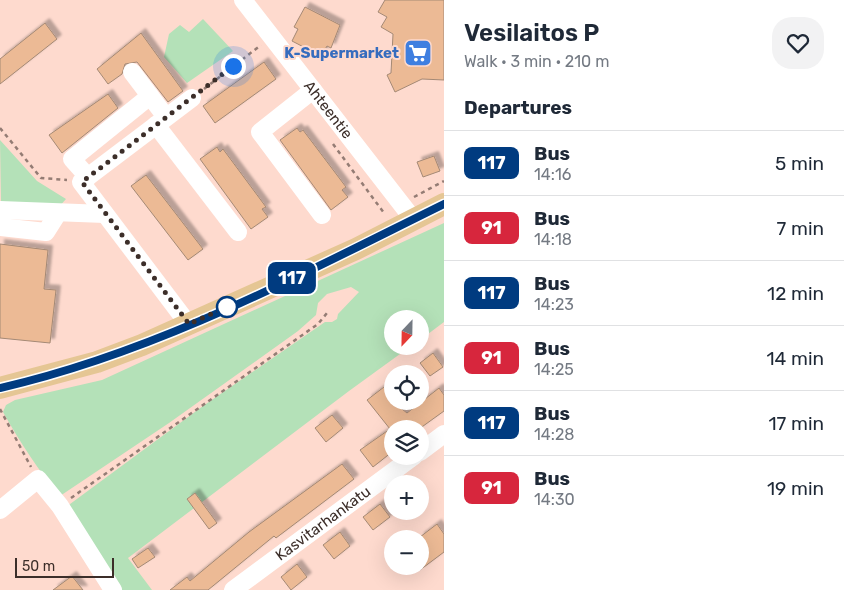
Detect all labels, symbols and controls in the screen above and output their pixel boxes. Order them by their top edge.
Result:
button: heart [772,17,824,69]
text: Vesilaitos P [464,19,599,47]
supermarket icon: K-Supermarket [403,38,433,68]
place label: K-Supermarket [284,44,399,62]
text: Walk · 3 min · 210 m [464,52,609,71]
your location [221,54,246,79]
street label: Ahteentie [300,77,356,142]
text: Departures [464,96,572,119]
text: Bus [534,142,570,165]
text: 117 [477,152,506,174]
text: 5 min [775,152,824,175]
text: 14:16 [534,165,571,184]
text: Bus [534,207,570,230]
text: 91 [481,217,502,239]
text: 7 min [777,217,824,240]
text: 14:18 [534,230,572,249]
line badge: 117 [263,262,321,294]
text: 117 [278,267,306,289]
text: Bus [534,272,570,295]
text: 117 [477,282,506,304]
text: 12 min [767,282,824,305]
text: 14:23 [534,295,574,314]
unlabelled marker [216,296,238,318]
north arrow [384,310,429,355]
map controls [384,310,429,575]
text: Bus [534,337,570,360]
text: 91 [481,347,502,369]
text: 14 min [766,347,824,370]
text: 14:25 [534,360,574,379]
button: locate [384,365,429,410]
text: Bus [534,402,570,425]
text: 117 [477,412,506,434]
text: 17 min [768,412,824,435]
button: layers [384,420,429,465]
text: 14:28 [534,425,574,444]
text: Bus [534,467,570,490]
button: + [384,475,429,520]
text: 91 [481,477,502,499]
text: 19 min [767,477,824,500]
street label: Kasvitarhankatu [272,482,374,564]
text: 14:30 [534,490,575,509]
button: − [384,530,429,575]
scale bar [15,555,114,578]
text: 50 m [22,558,55,575]

